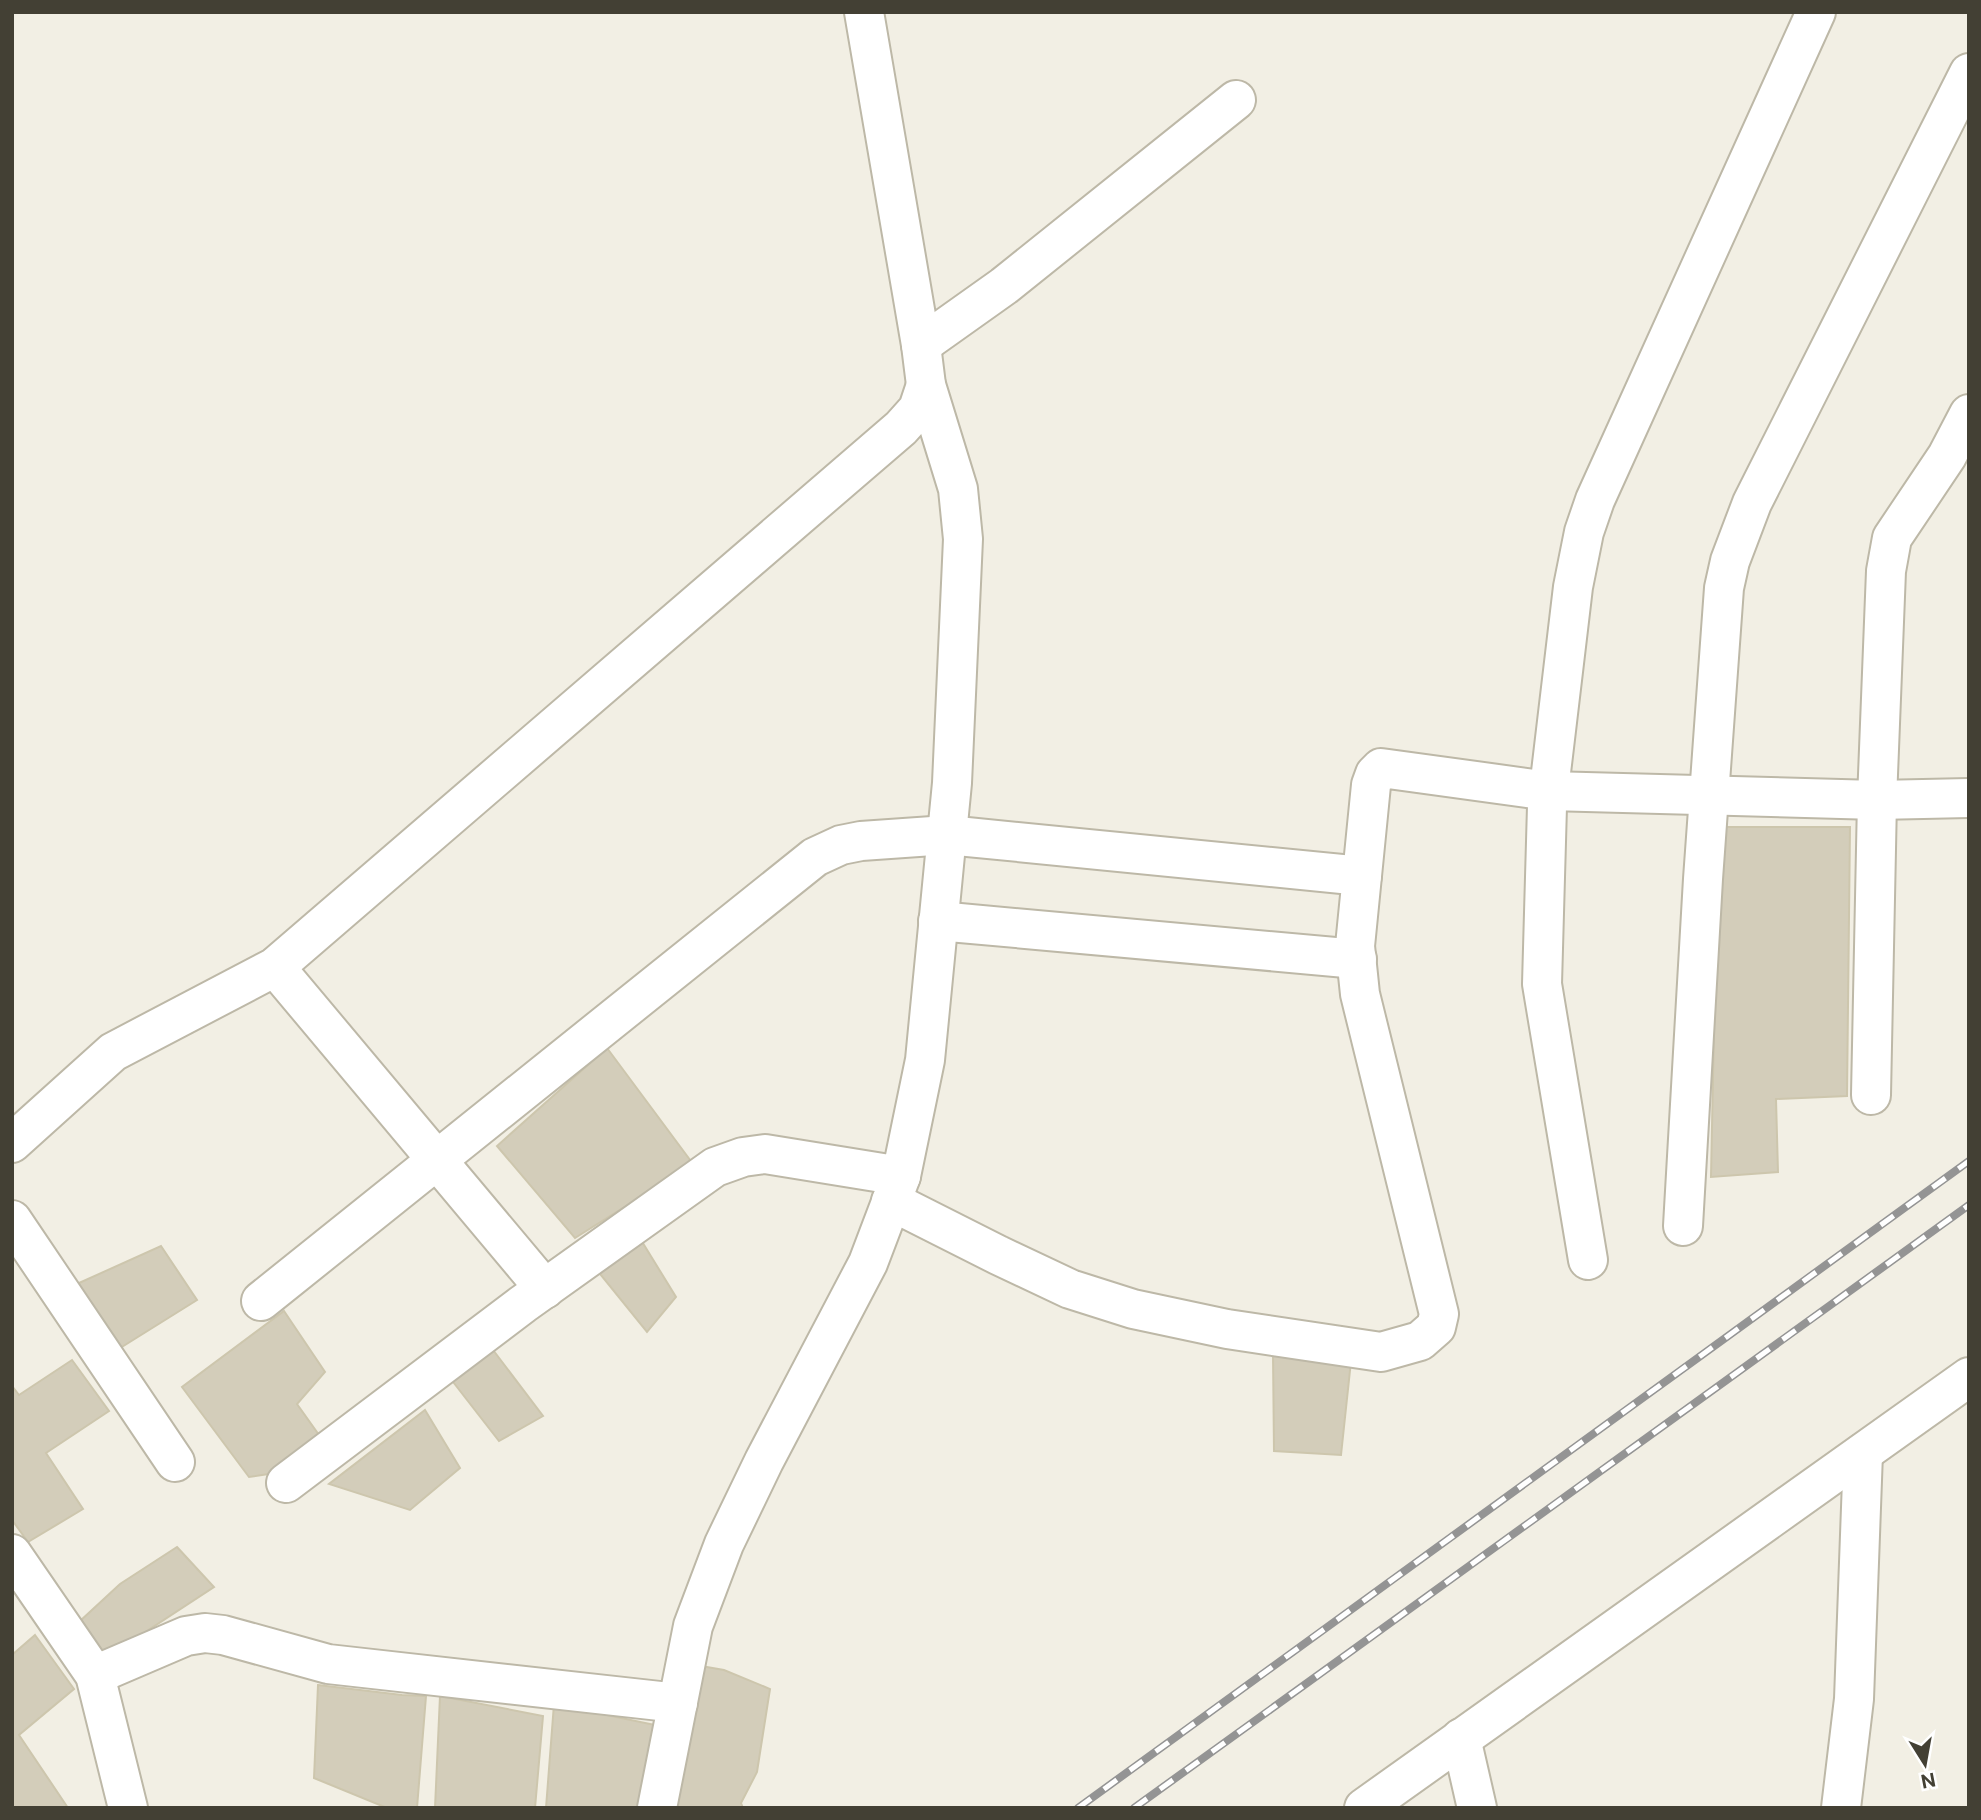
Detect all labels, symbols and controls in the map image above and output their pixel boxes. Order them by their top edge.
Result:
north arrow [1890,1729,1960,1799]
text: N [1919,1768,1938,1793]

